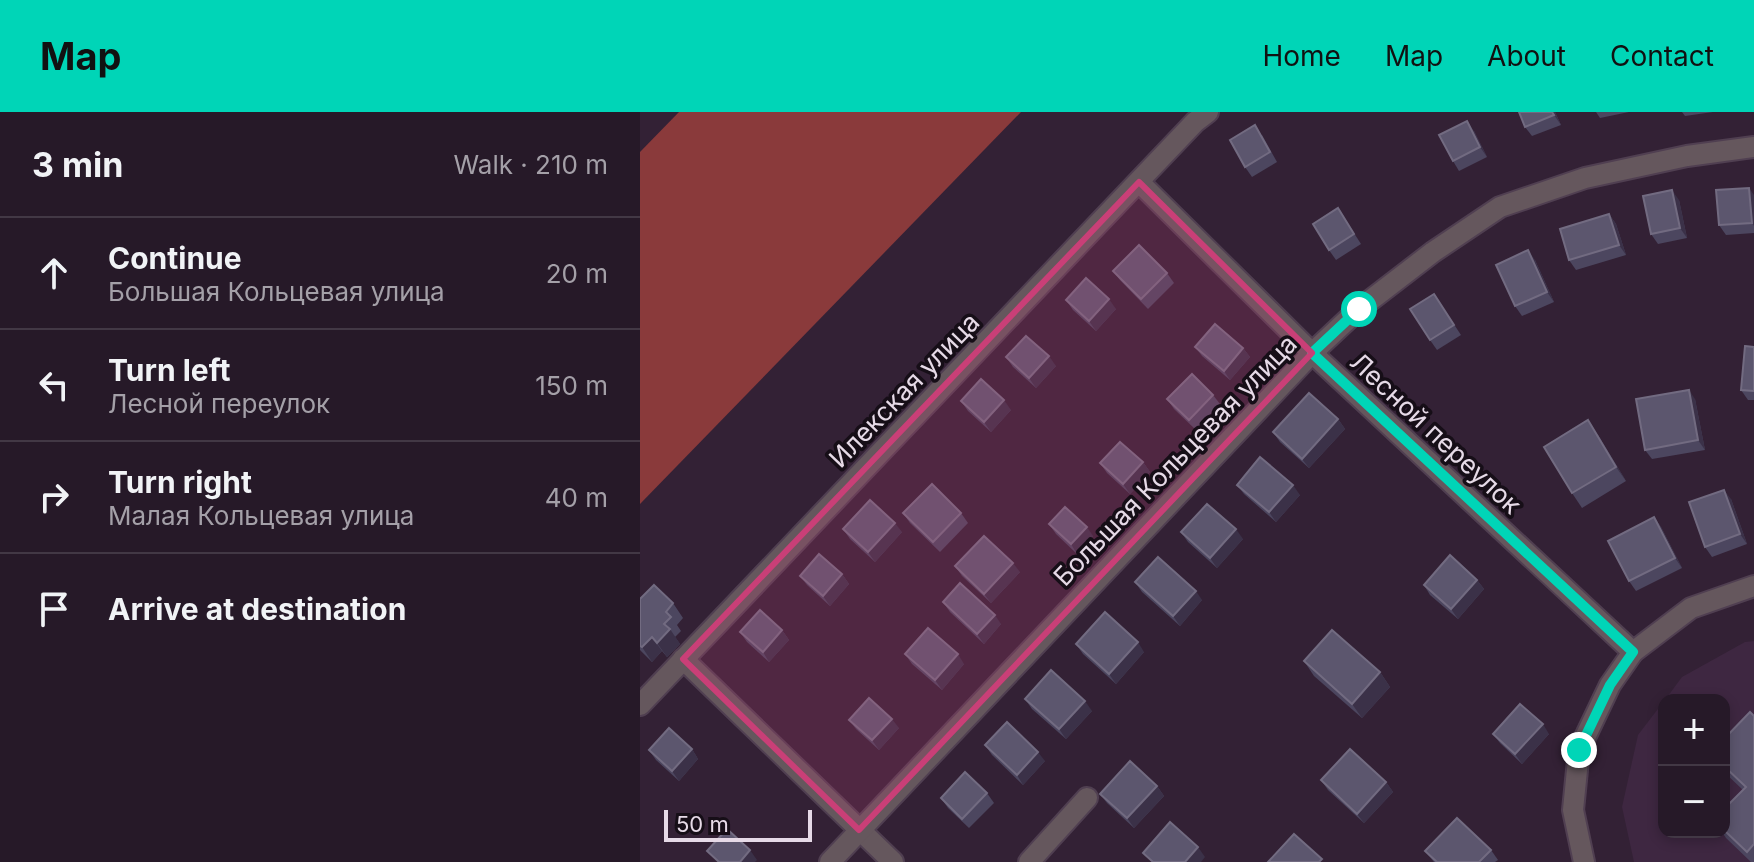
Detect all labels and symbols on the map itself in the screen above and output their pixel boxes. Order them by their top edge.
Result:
route start [1341,291,1377,327]
street label: Илекская улица [823,306,985,474]
street label: Большая Кольцевая улица [1047,328,1303,592]
street label: Лесной переулок [1344,346,1528,520]
route end [1561,732,1597,768]
scale bar [664,806,812,842]

